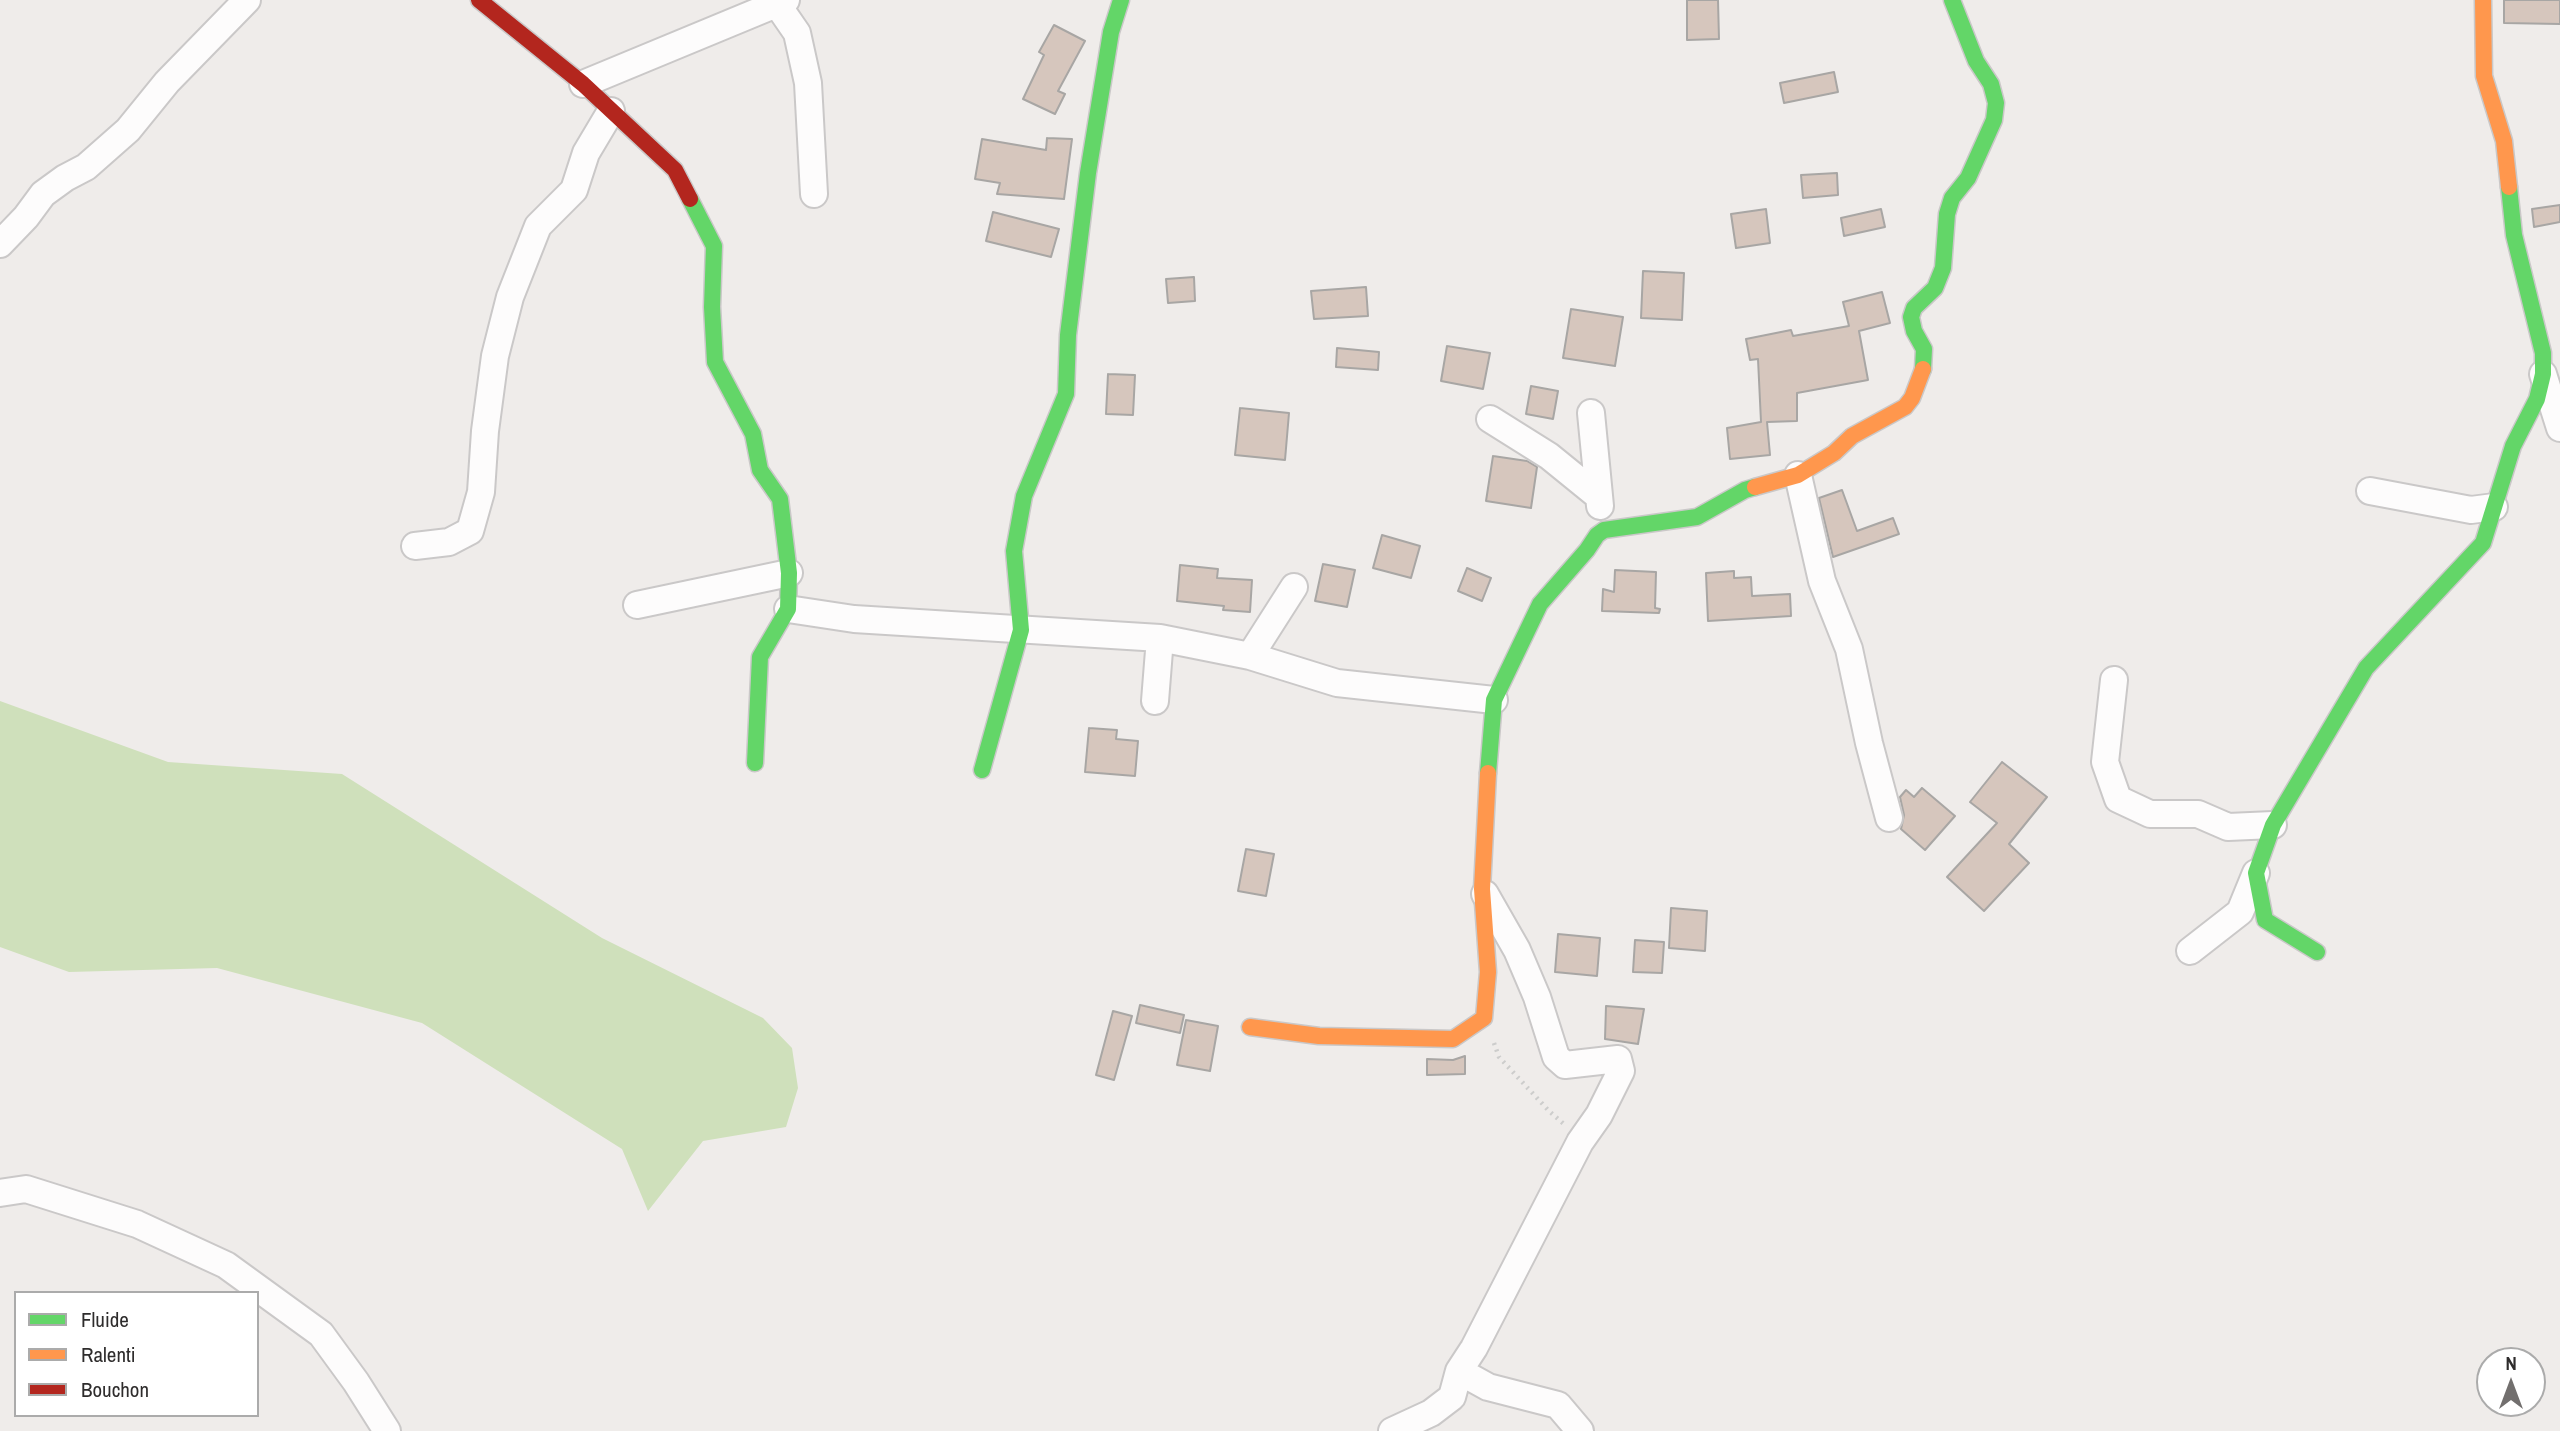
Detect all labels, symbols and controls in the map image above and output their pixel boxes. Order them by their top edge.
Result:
legend [14,1291,259,1417]
text: Fluide [81,1305,129,1334]
text: Ralenti [81,1340,136,1369]
north arrow [2476,1347,2546,1417]
text: N [2505,1350,2517,1376]
text: Bouchon [81,1375,149,1404]

